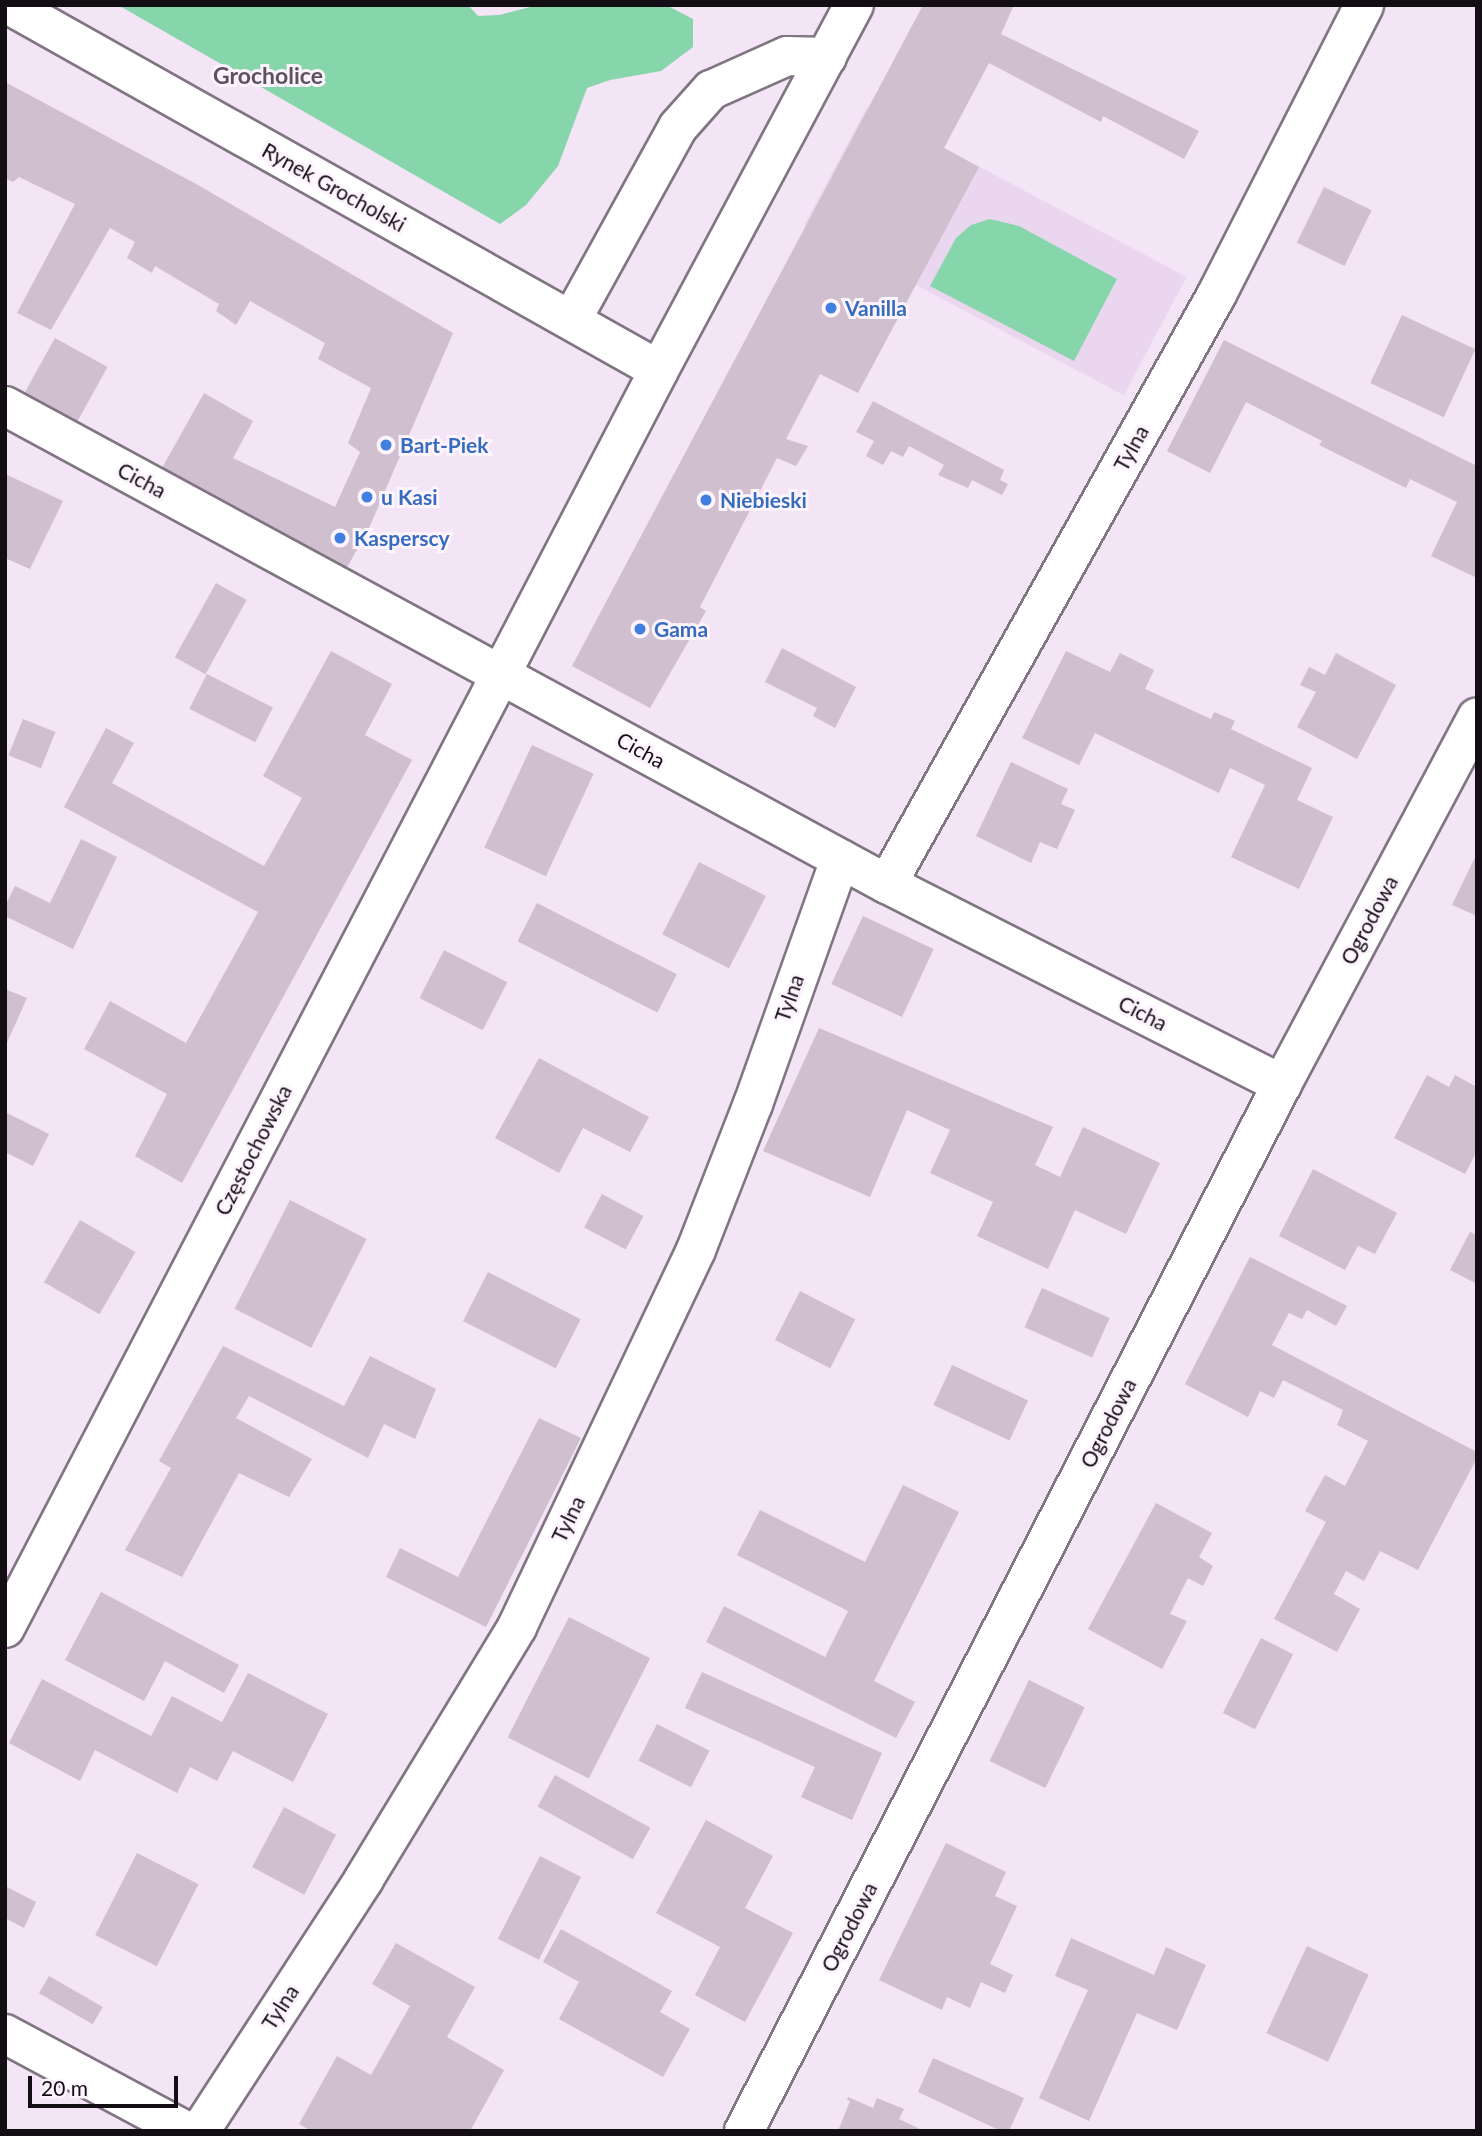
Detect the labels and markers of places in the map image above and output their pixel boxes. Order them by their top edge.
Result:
place label: Vanilla [845,295,907,321]
marker: Vanilla [823,300,839,316]
place label: Bart-Piek [400,432,489,458]
marker: Bart-Piek [378,437,394,453]
place label: u Kasi [381,484,438,510]
place label: Niebieski [720,487,807,513]
marker: u Kasi [359,489,375,505]
marker: Niebieski [698,492,714,508]
place label: Kasperscy [354,525,450,551]
marker: Kasperscy [332,530,348,546]
place label: Gama [654,616,708,642]
marker: Gama [632,621,648,637]

